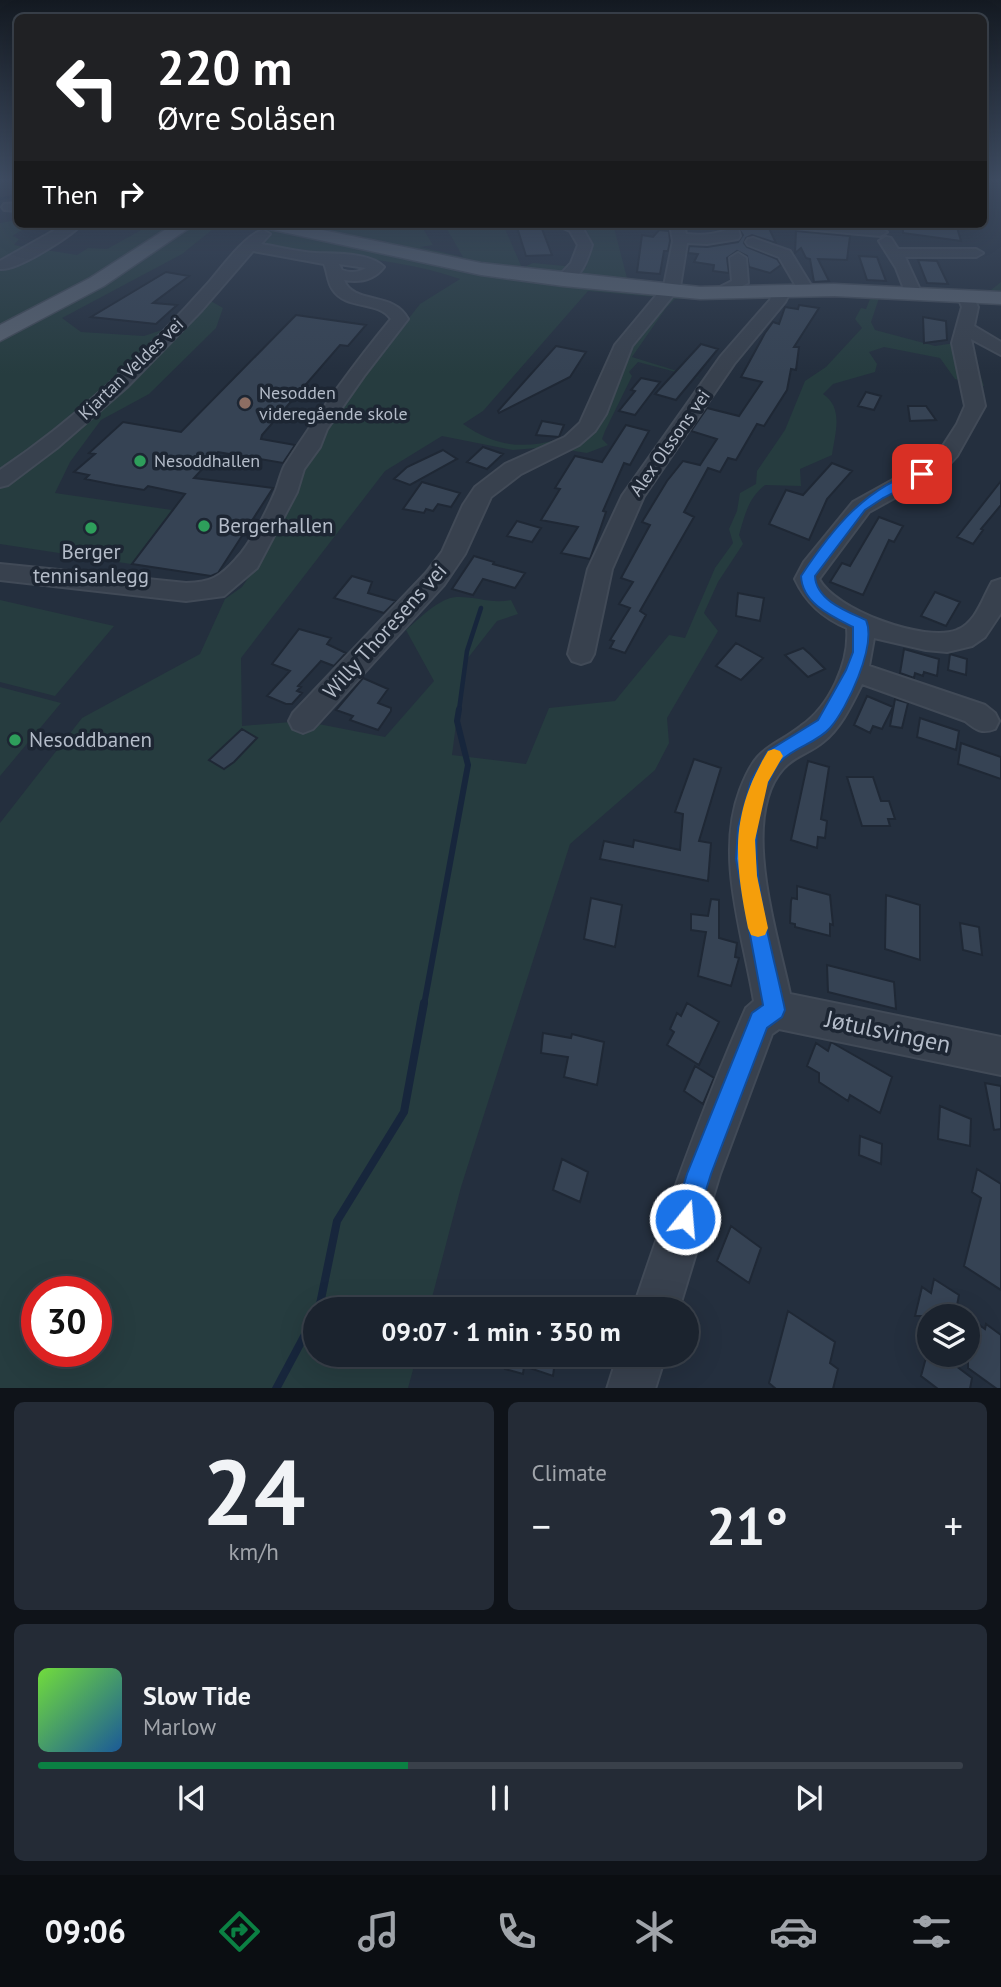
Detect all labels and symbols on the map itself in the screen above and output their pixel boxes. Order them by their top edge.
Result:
street label: Kjartan Veldes vei [73,313,188,425]
place label: Nesodden videregående skole [259,381,408,425]
street label: Alex Olssons vei [624,385,715,500]
marker: Nesodden videregående skole [237,395,253,411]
pin [892,444,952,504]
place label: Nesoddhallen [154,449,260,472]
marker: Nesoddhallen [132,453,148,469]
place label: Bergerhallen [218,512,333,539]
marker: Bergerhallen [196,518,212,534]
marker: Berger tennisanlegg [83,520,99,536]
place label: Berger tennisanlegg [33,538,149,589]
street label: Willy Thoresens vei [317,557,452,704]
place label: Nesoddbanen [29,726,152,753]
marker: Nesoddbanen [7,732,23,748]
street label: Jøtulsvingen [822,1003,954,1060]
position arrow [648,1182,722,1256]
speed limit sign: 30 [21,1276,112,1367]

